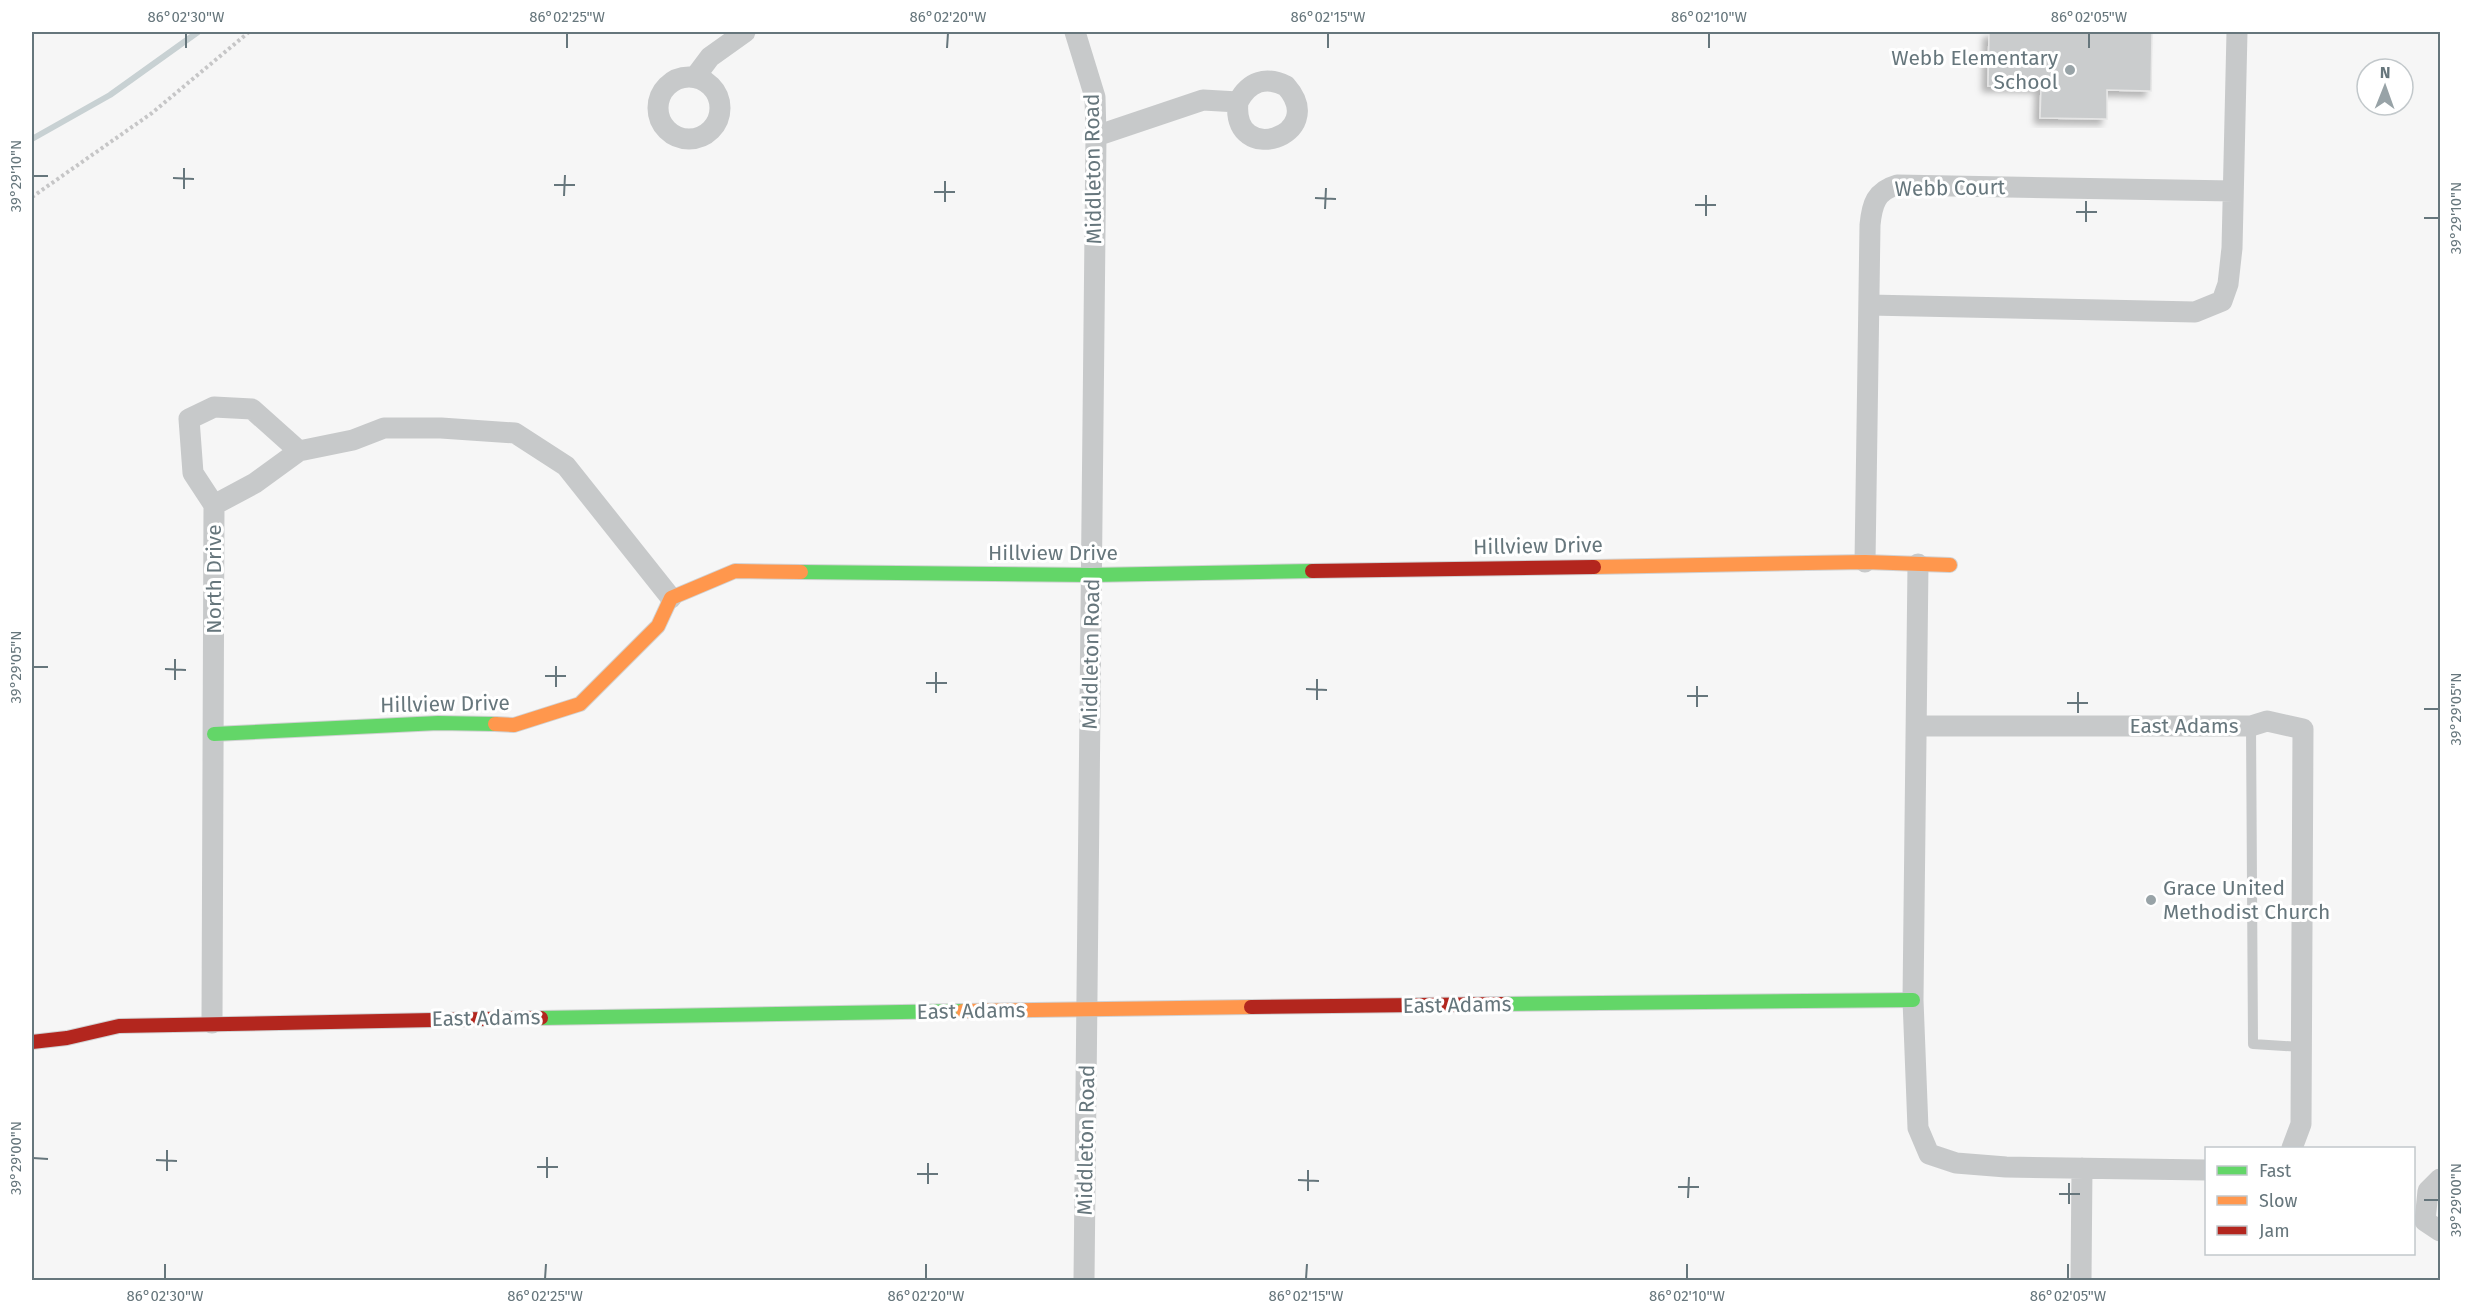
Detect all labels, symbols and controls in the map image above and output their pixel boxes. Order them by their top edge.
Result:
text: 86°02'30"W [148,8,225,26]
text: 86°02'25"W [529,8,605,26]
text: 86°02'20"W [910,8,987,26]
text: 86°02'15"W [1291,8,1366,26]
text: 86°02'10"W [1671,8,1748,26]
text: 86°02'05"W [2051,8,2128,26]
place label: Webb Elementary School [1891,45,2059,95]
north arrow [2355,57,2415,117]
marker: Webb Elementary School [2063,63,2077,77]
text: N [2380,63,2391,82]
street label: Middleton Road [1079,93,1107,245]
text: 39°29'10"N [7,140,25,212]
street label: Webb Court [1894,174,2006,202]
text: 39°29'10"N [2447,182,2465,254]
street label: North Drive [201,524,227,634]
street label: Hillview Drive [1473,532,1603,560]
street label: Hillview Drive [988,540,1118,566]
street label: Middleton Road [1077,578,1105,730]
text: 39°29'05"N [7,631,25,703]
text: 39°29'05"N [2447,673,2465,745]
street label: Hillview Drive [380,690,510,718]
street label: East Adams [2130,713,2239,739]
place label: Grace United Methodist Church [2163,875,2330,925]
marker: Grace United Methodist Church [2144,893,2158,907]
street label: East Adams [1402,991,1512,1019]
street label: East Adams [916,997,1026,1025]
street label: East Adams [431,1004,541,1032]
street label: Middleton Road [1072,1064,1100,1216]
text: 39°29'00"N [7,1121,25,1195]
legend [2205,1147,2415,1255]
text: Fast [2259,1160,2292,1182]
text: 39°29'00"N [2447,1163,2465,1237]
text: Slow [2259,1190,2298,1212]
text: Jam [2259,1220,2290,1242]
text: 86°02'30"W [127,1287,204,1305]
text: 86°02'25"W [507,1287,583,1305]
text: 86°02'20"W [888,1287,965,1305]
text: 86°02'15"W [1269,1287,1344,1305]
text: 86°02'10"W [1649,1287,1726,1305]
text: 86°02'05"W [2030,1287,2107,1305]

